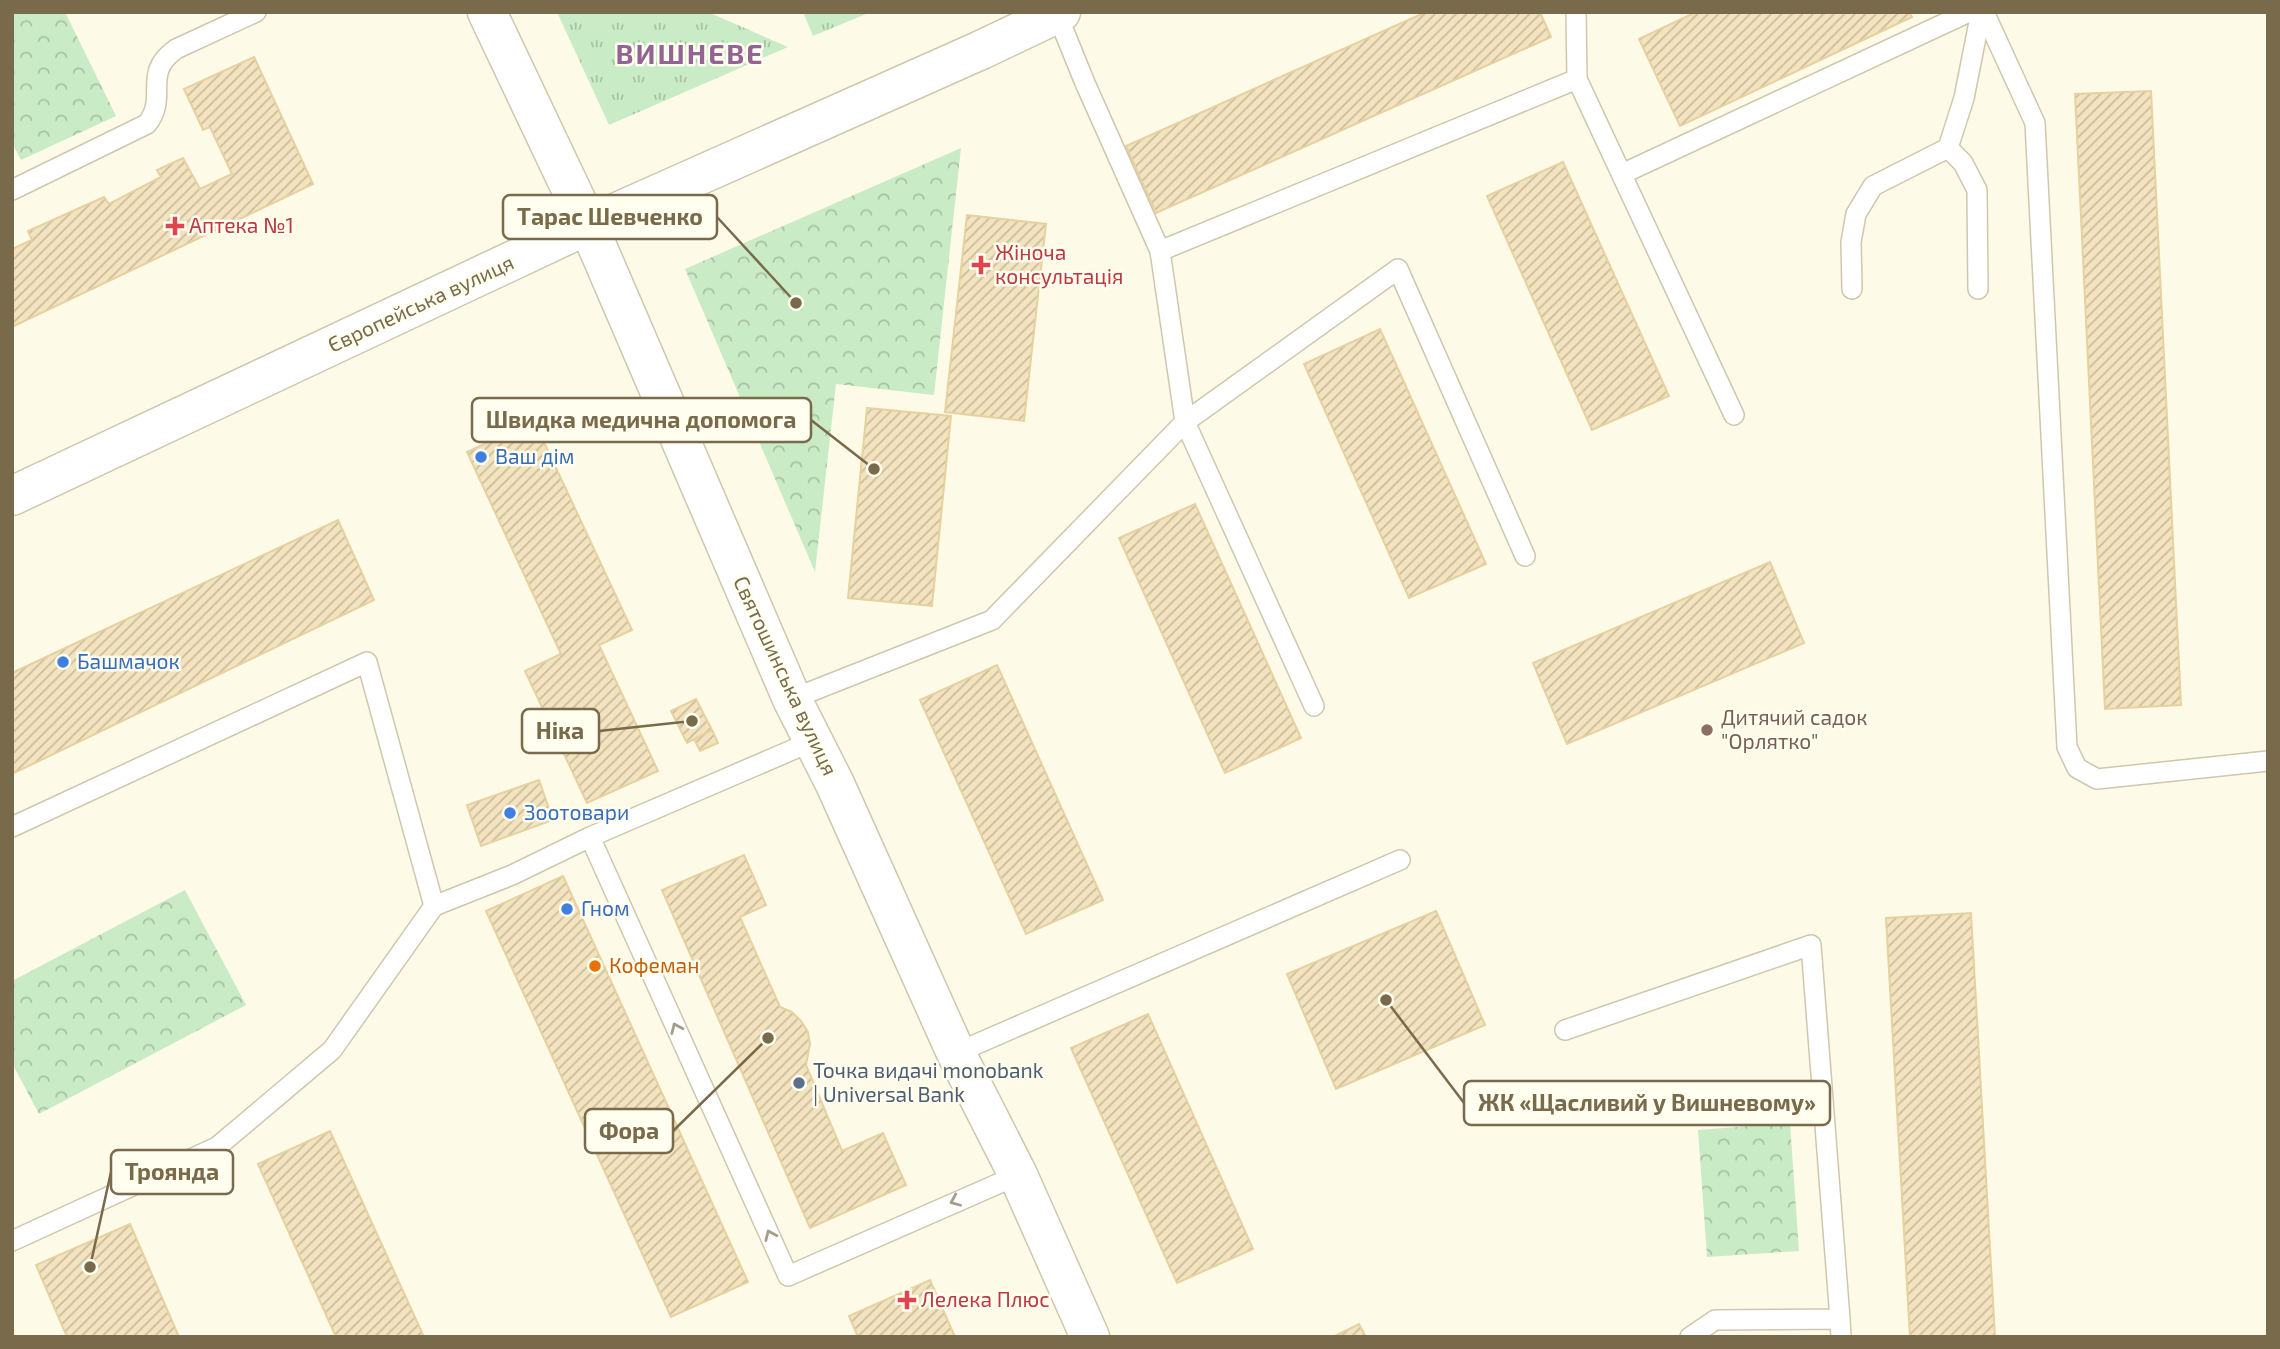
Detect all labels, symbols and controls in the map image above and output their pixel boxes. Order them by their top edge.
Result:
district label: ВИШНЕВЕ [615,36,765,70]
callout: Тарас Шевченко [503,195,717,239]
text: Тарас Шевченко [517,202,703,230]
place label: Аптека №1 [189,212,294,237]
marker: Аптека №1 [167,218,183,234]
place label: Жіноча консультація [995,239,1124,289]
street label: Європейська вулиця [323,249,518,358]
marker: Жіноча консультація [973,257,989,273]
callout: Швидка медична допомога [472,398,811,442]
text: Швидка медична допомога [486,405,796,433]
place label: Ваш дім [495,443,575,468]
marker: Ваш дім [473,449,489,465]
street label: Святошинська вулиця [728,572,844,780]
place label: Башмачок [77,648,180,673]
marker: Башмачок [55,654,71,670]
place label: Дитячий садок "Орлятко" [1721,704,1868,753]
callout: Ніка [522,709,599,753]
text: Ніка [536,716,584,744]
marker: Дитячий садок "Орлятко" [1699,722,1715,738]
place label: Зоотовари [524,799,629,824]
marker: Зоотовари [502,805,518,821]
place label: Гном [581,895,630,920]
marker: Гном [559,901,575,917]
place label: Кофеман [609,952,699,977]
marker: Кофеман [587,958,603,974]
one-way arrow [670,1023,684,1035]
place label: Точка видачі monobank | Universal Bank [813,1057,1044,1106]
marker: Точка видачі monobank | Universal Bank [791,1075,807,1091]
callout: ЖК «Щасливий у Вишневому» [1464,1081,1830,1125]
text: ЖК «Щасливий у Вишневому» [1478,1088,1816,1116]
callout: Фора [585,1109,673,1153]
text: Фора [599,1116,659,1144]
callout: Троянда [111,1150,233,1194]
text: Троянда [125,1157,219,1185]
one-way arrow [949,1193,961,1207]
one-way arrow [764,1230,778,1242]
place label: Лелека Плюс [921,1286,1050,1311]
marker: Лелека Плюс [899,1292,915,1308]

